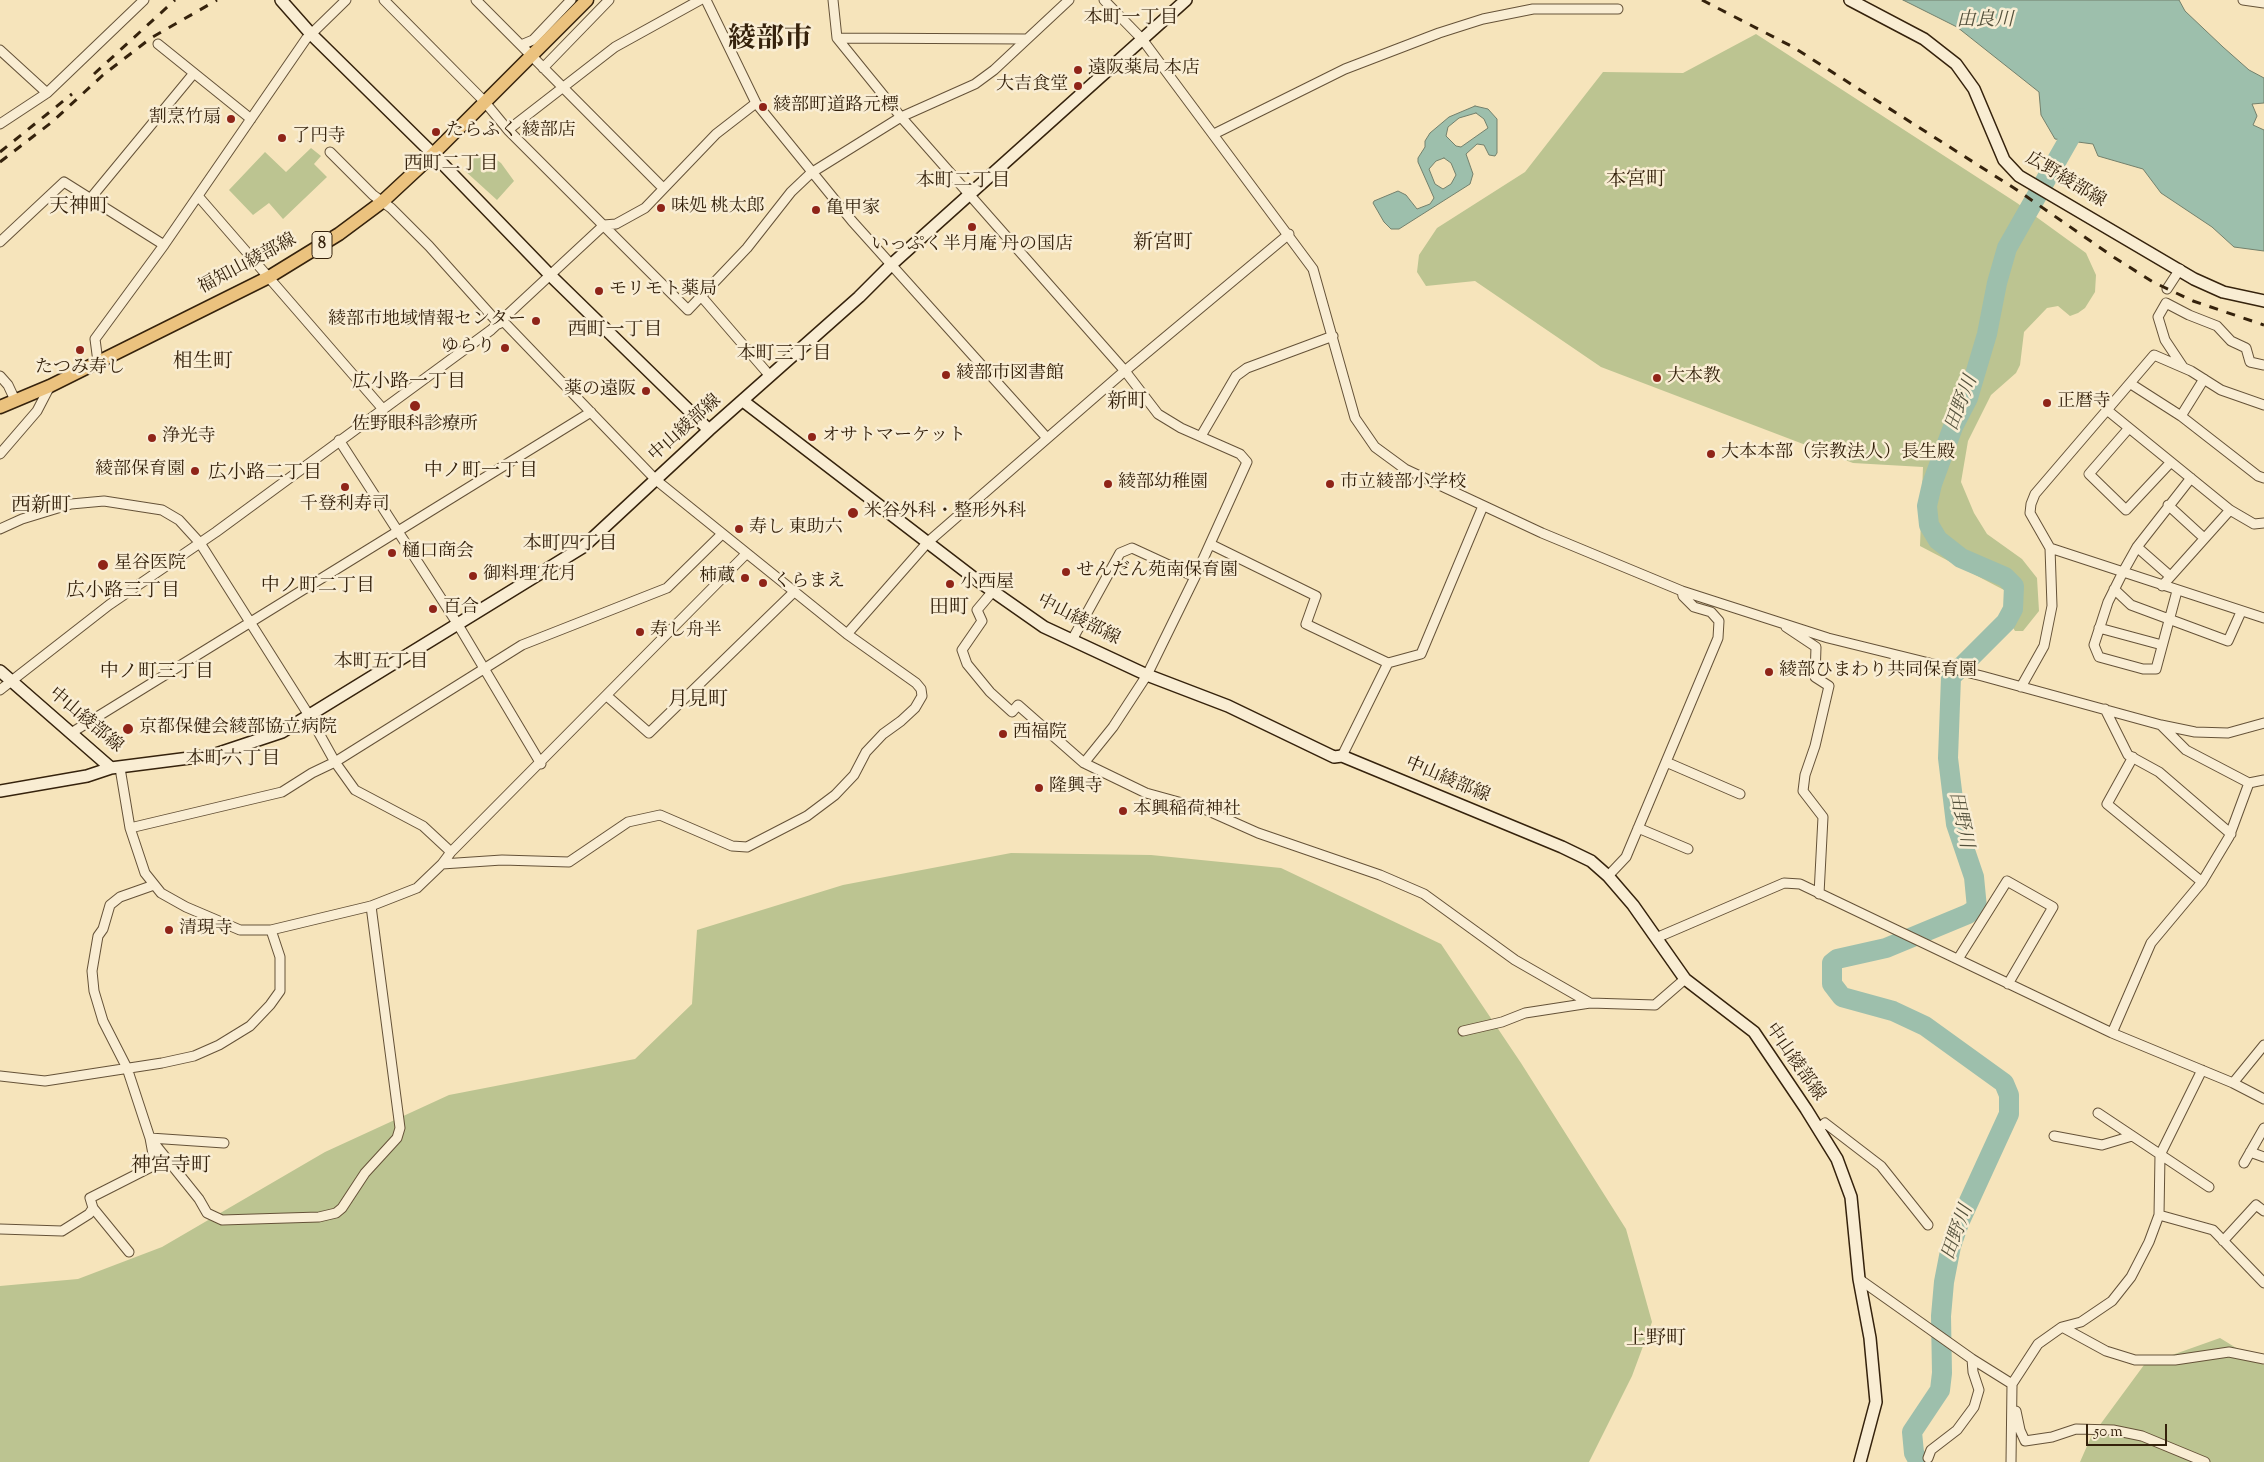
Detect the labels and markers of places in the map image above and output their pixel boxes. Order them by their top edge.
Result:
place label: 遠阪薬局 本店 [1088,59,1200,81]
marker: 遠阪薬局 本店 [1072,64,1084,76]
place label: 大吉食堂 [996,75,1068,97]
marker: 大吉食堂 [1072,80,1084,92]
place label: 綾部町道路元標 [773,96,899,118]
marker: 綾部町道路元標 [757,101,769,113]
place label: 割烹竹扇 [149,108,221,130]
marker: 割烹竹扇 [225,113,237,125]
place label: たらふく 綾部店 [446,121,576,143]
marker: たらふく 綾部店 [430,126,442,138]
place label: 了円寺 [292,127,346,149]
marker: 了円寺 [276,132,288,144]
place label: 味処 桃太郎 [671,197,765,219]
place label: 亀甲家 [826,199,880,221]
marker: 味処 桃太郎 [655,202,667,214]
marker: 亀甲家 [810,204,822,216]
marker: いっぷく半月庵 丹の国店 [966,221,978,233]
place label: いっぷく半月庵 丹の国店 [871,235,1073,257]
place label: モリモト薬局 [609,280,717,302]
marker: モリモト薬局 [593,285,605,297]
place label: 綾部市地域情報センター [328,310,526,332]
marker: 綾部市地域情報センター [530,315,542,327]
place label: ゆらり [441,337,495,359]
marker: ゆらり [499,342,511,354]
marker: たつみ寿し [74,344,86,356]
place label: たつみ寿し [35,358,125,380]
place label: 綾部市図書館 [956,364,1064,386]
place label: 大本教 [1667,367,1721,389]
marker: 綾部市図書館 [940,369,952,381]
marker: 大本教 [1651,372,1663,384]
place label: 薬の遠阪 [564,380,636,402]
marker: 薬の遠阪 [640,385,652,397]
place label: 正暦寺 [2057,392,2111,414]
marker: 正暦寺 [2041,397,2053,409]
marker: 佐野眼科診療所 [408,399,422,413]
place label: 佐野眼科診療所 [352,415,478,437]
place label: オサトマーケット [822,426,966,448]
place label: 浄光寺 [162,427,216,449]
marker: オサトマーケット [806,431,818,443]
marker: 浄光寺 [146,432,158,444]
place label: 大本本部（宗教法人）長生殿 [1721,443,1955,465]
marker: 大本本部（宗教法人）長生殿 [1705,448,1717,460]
place label: 綾部保育園 [95,460,185,482]
marker: 綾部保育園 [189,465,201,477]
place label: 綾部幼稚園 [1118,473,1208,495]
place label: 市立綾部小学校 [1340,473,1466,495]
marker: 綾部幼稚園 [1102,478,1114,490]
marker: 市立綾部小学校 [1324,478,1336,490]
marker: 千登利寿司 [339,481,351,493]
place label: 千登利寿司 [300,495,390,517]
place label: 米谷外科・整形外科 [864,502,1026,524]
marker: 米谷外科・整形外科 [846,506,860,520]
place label: 寿し 東助六 [749,518,843,540]
marker: 寿し 東助六 [733,523,745,535]
place label: 樋口商会 [402,542,474,564]
marker: 樋口商会 [386,547,398,559]
place label: 星谷医院 [114,554,186,576]
marker: 星谷医院 [96,558,110,572]
place label: せんだん苑南保育園 [1076,561,1238,583]
place label: 御料理 花月 [483,565,577,587]
marker: せんだん苑南保育園 [1060,566,1072,578]
place label: 柿蔵 [699,567,735,589]
marker: 御料理 花月 [467,570,479,582]
marker: 柿蔵 [739,572,751,584]
place label: くらまえ [773,572,845,594]
place label: 小西屋 [960,573,1014,595]
marker: くらまえ [757,577,769,589]
marker: 小西屋 [944,578,956,590]
place label: 百合 [443,598,479,620]
marker: 百合 [427,603,439,615]
place label: 寿し舟半 [650,621,722,643]
marker: 寿し舟半 [634,626,646,638]
place label: 綾部ひまわり共同保育園 [1779,661,1977,683]
marker: 綾部ひまわり共同保育園 [1763,666,1775,678]
place label: 京都保健会綾部協立病院 [139,718,337,740]
marker: 京都保健会綾部協立病院 [121,722,135,736]
place label: 西福院 [1013,723,1067,745]
marker: 西福院 [997,728,1009,740]
place label: 隆興寺 [1049,777,1103,799]
marker: 隆興寺 [1033,782,1045,794]
place label: 本興稲荷神社 [1133,800,1241,822]
marker: 本興稲荷神社 [1117,805,1129,817]
place label: 清現寺 [179,919,233,941]
marker: 清現寺 [163,924,175,936]

